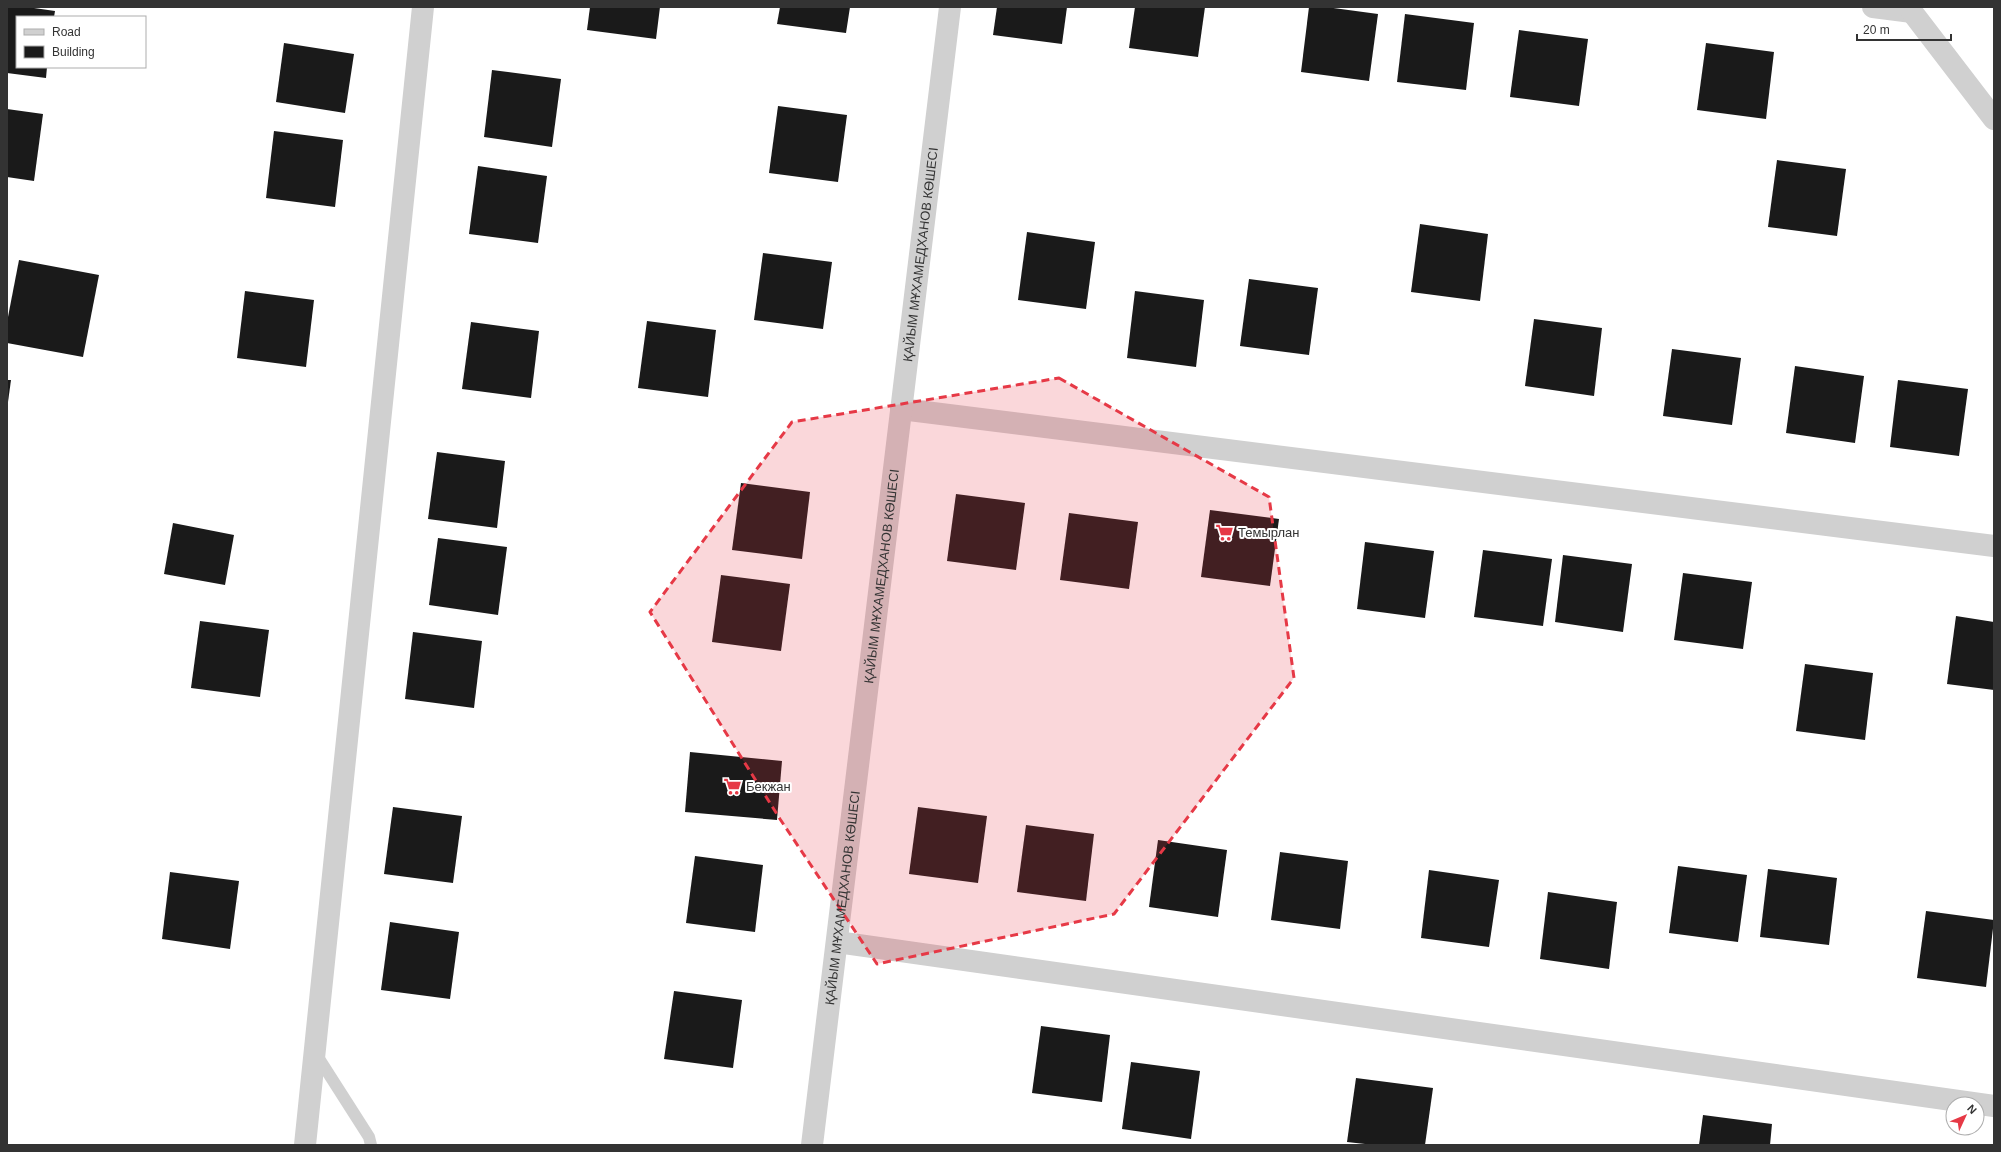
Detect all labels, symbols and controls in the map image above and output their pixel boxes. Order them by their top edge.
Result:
legend [16,16,146,68]
scale bar [1857,16,1951,42]
text: 20 m [1863,23,1890,37]
text: Road [52,25,81,39]
text: Building [52,45,95,59]
street label: ҚАЙЫМ МҰХАМЕДХАНОВ КӨШЕСІ [900,147,941,363]
street label: ҚАЙЫМ МҰХАМЕДХАНОВ КӨШЕСІ [861,468,902,684]
supermarket icon: Темырлан [1215,522,1235,542]
place label: Темырлан [1238,525,1300,540]
supermarket icon: Бекжан [723,776,743,796]
place label: Бекжан [746,779,791,794]
street label: ҚАЙЫМ МҰХАМЕДХАНОВ КӨШЕСІ [822,790,863,1006]
north arrow [1945,1096,1985,1136]
text: N [1965,1102,1979,1116]

